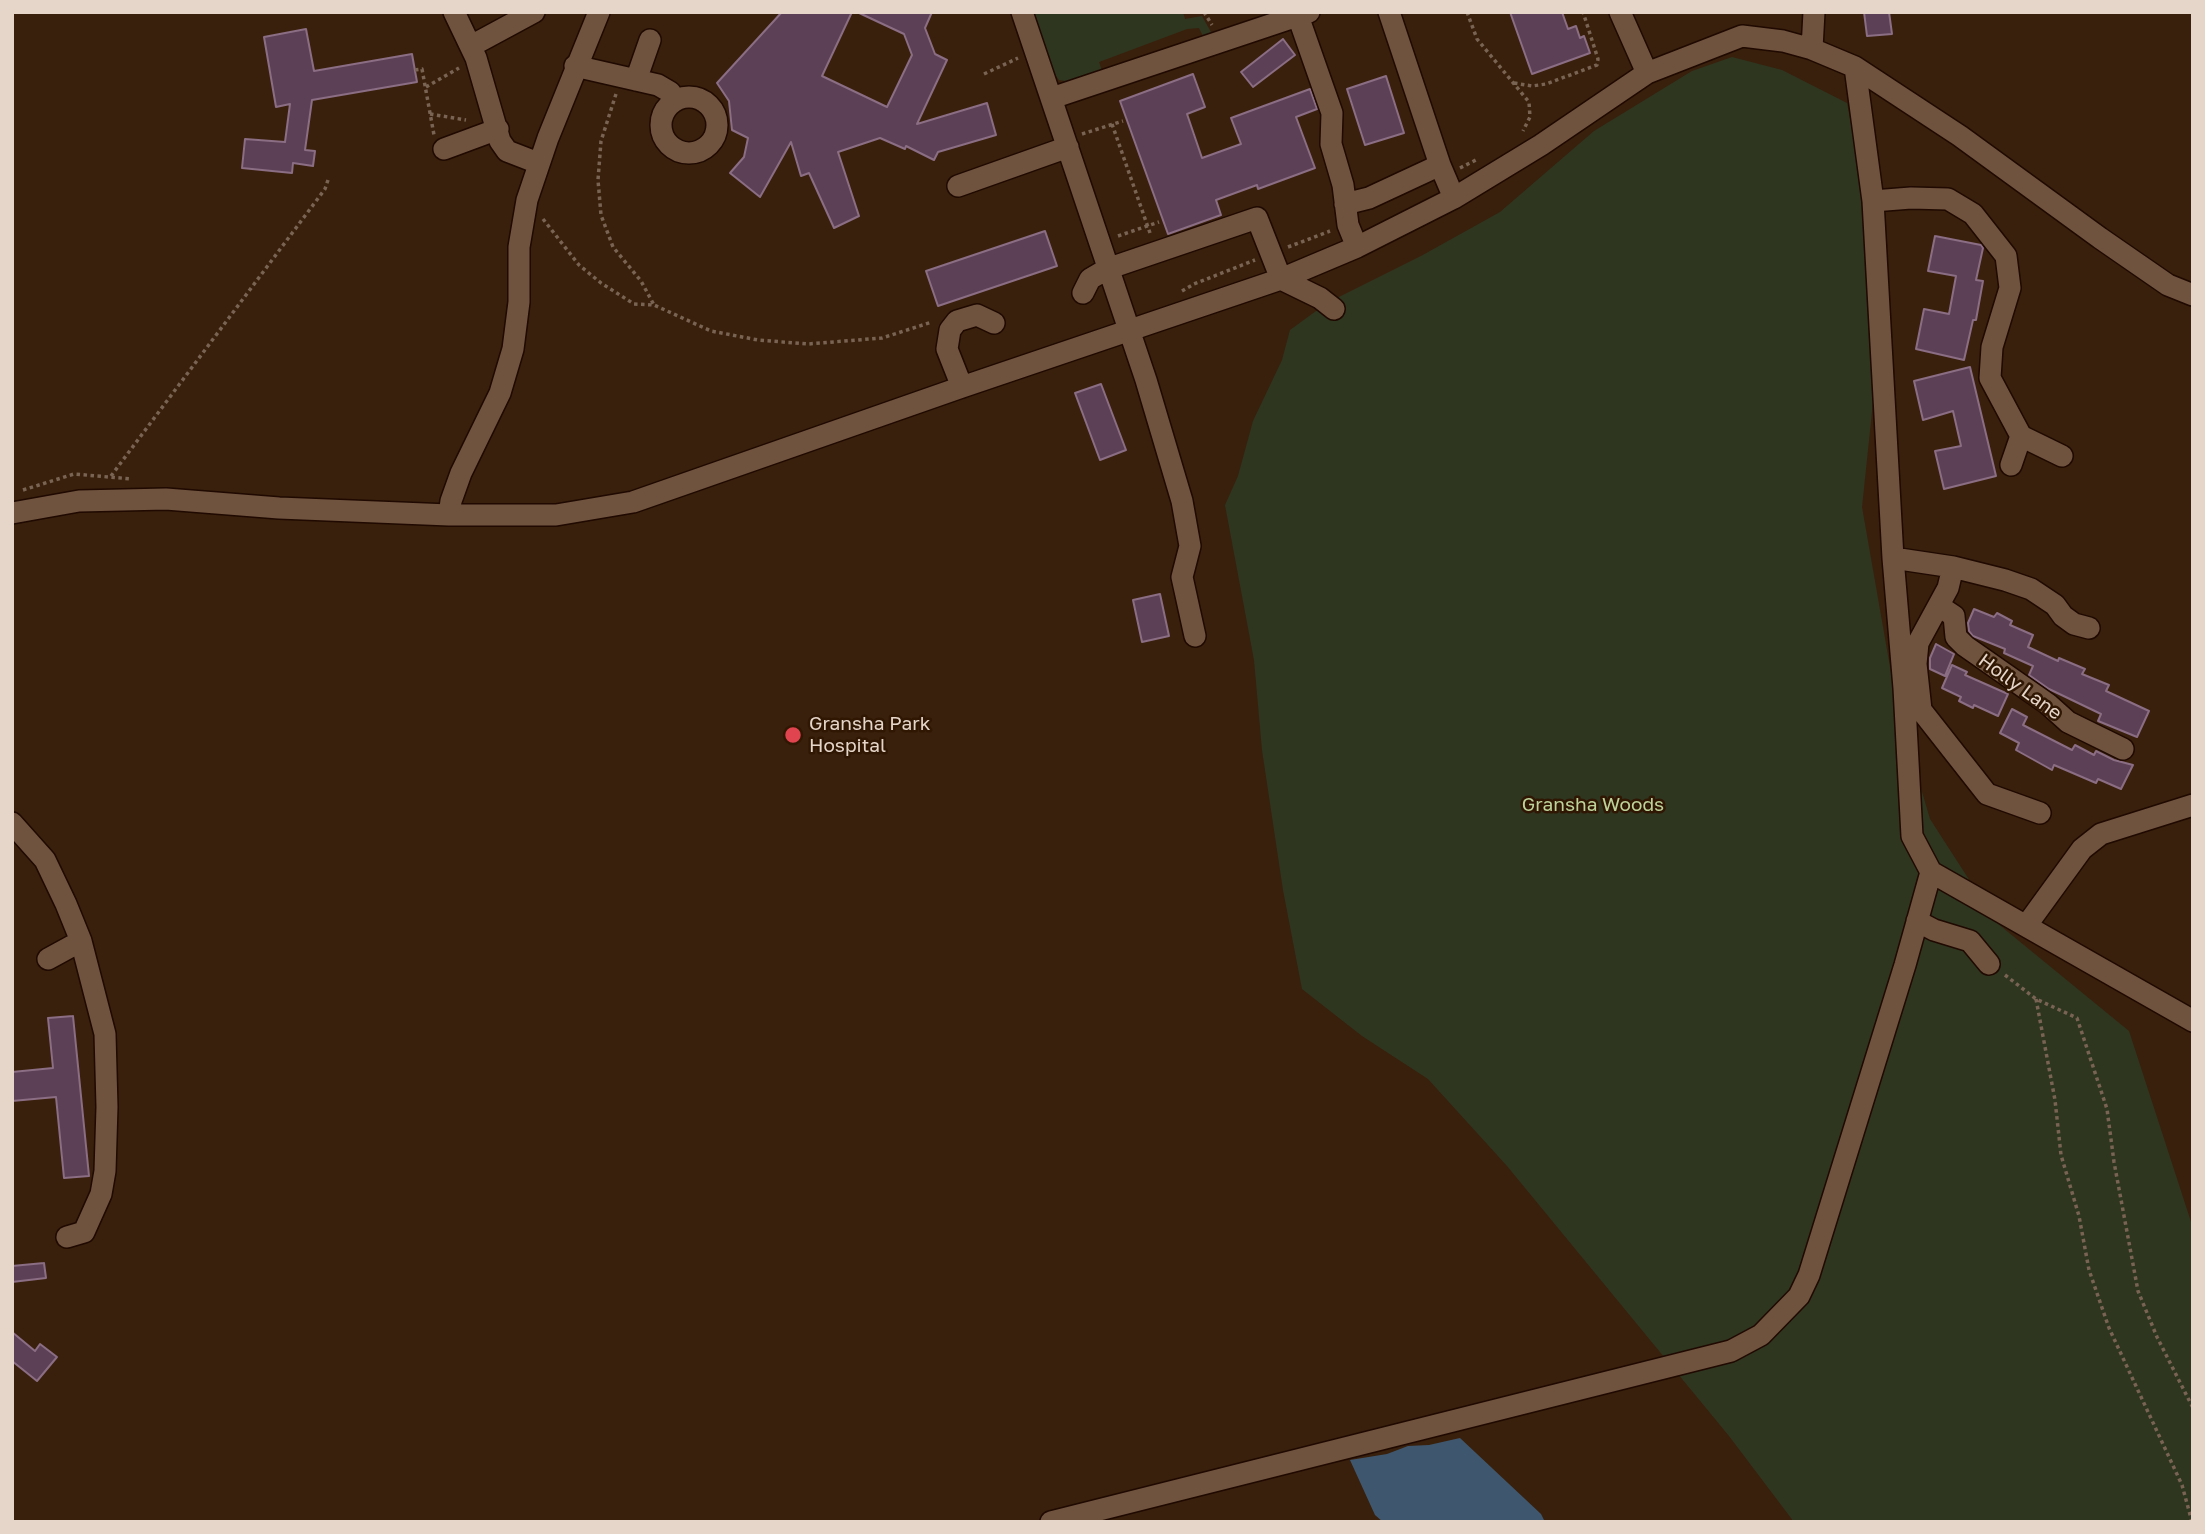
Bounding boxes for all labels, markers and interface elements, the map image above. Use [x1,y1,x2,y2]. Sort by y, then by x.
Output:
street label: Holly Lane [1974,649,2066,725]
place label: Gransha Park Hospital [809,713,930,757]
marker: Gransha Park Hospital [783,725,803,745]
park label: Gransha Woods [1522,794,1664,816]

